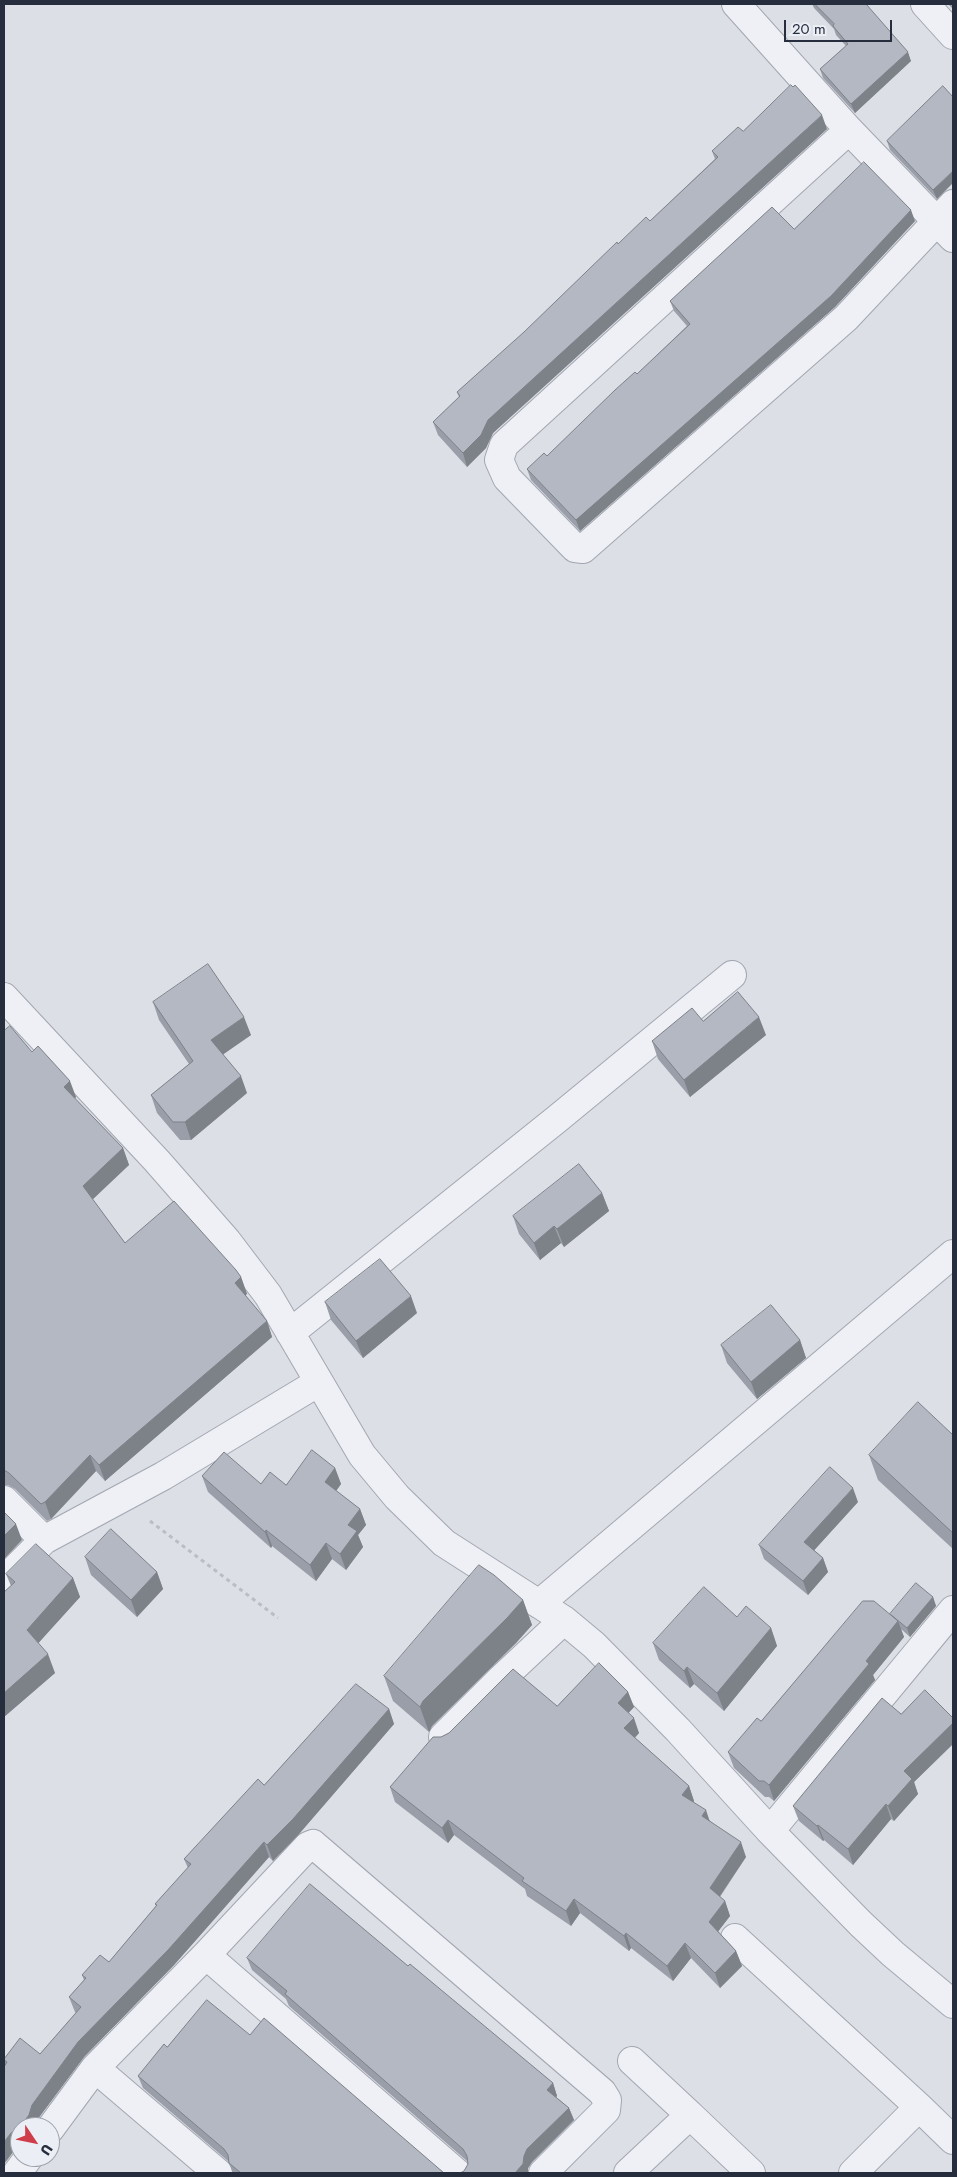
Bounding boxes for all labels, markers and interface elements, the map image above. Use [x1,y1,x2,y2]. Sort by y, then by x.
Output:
scale bar [787,10,894,42]
text: 20 m [792,18,826,40]
north arrow [10,2117,60,2167]
text: U [36,2140,58,2159]

